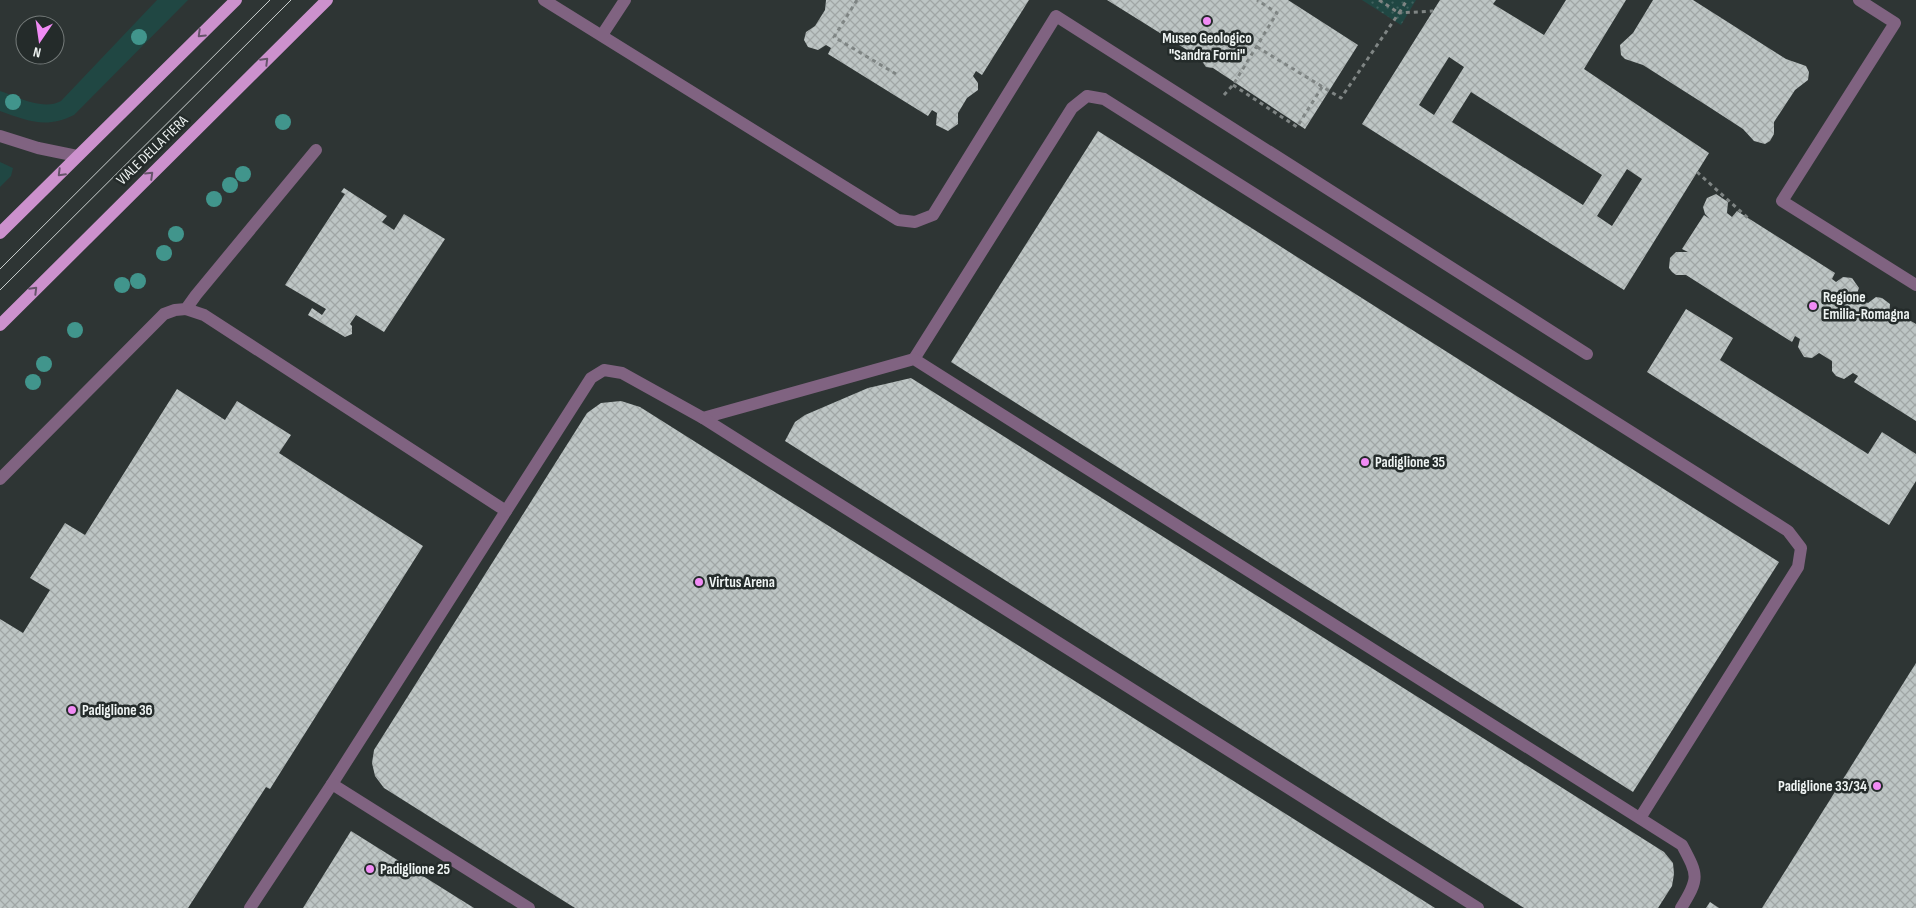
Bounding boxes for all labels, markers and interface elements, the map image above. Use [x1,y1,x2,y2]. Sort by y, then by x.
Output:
north arrow [15,15,65,65]
marker: Museo Geologico "Sandra Forni" [1201,15,1213,27]
one-way arrow [198,28,207,37]
place label: Museo Geologico "Sandra Forni" [1162,29,1252,65]
text: N [32,43,43,61]
one-way arrow [260,58,269,67]
street label: VIALE DELLA FIERA [113,111,193,189]
one-way arrow [57,167,66,176]
one-way arrow [144,172,153,181]
one-way arrow [28,287,37,296]
place label: Regione Emilia-Romagna [1823,288,1910,324]
marker: Regione Emilia-Romagna [1807,300,1819,312]
place label: Padiglione 35 [1375,453,1446,472]
marker: Padiglione 35 [1359,456,1371,468]
place label: Virtus Arena [709,573,775,592]
marker: Virtus Arena [693,576,705,588]
place label: Padiglione 36 [82,701,153,720]
marker: Padiglione 36 [66,704,78,716]
place label: Padiglione 33/34 [1778,777,1867,796]
marker: Padiglione 33/34 [1871,780,1883,792]
place label: Padiglione 25 [380,860,450,879]
marker: Padiglione 25 [364,863,376,875]

